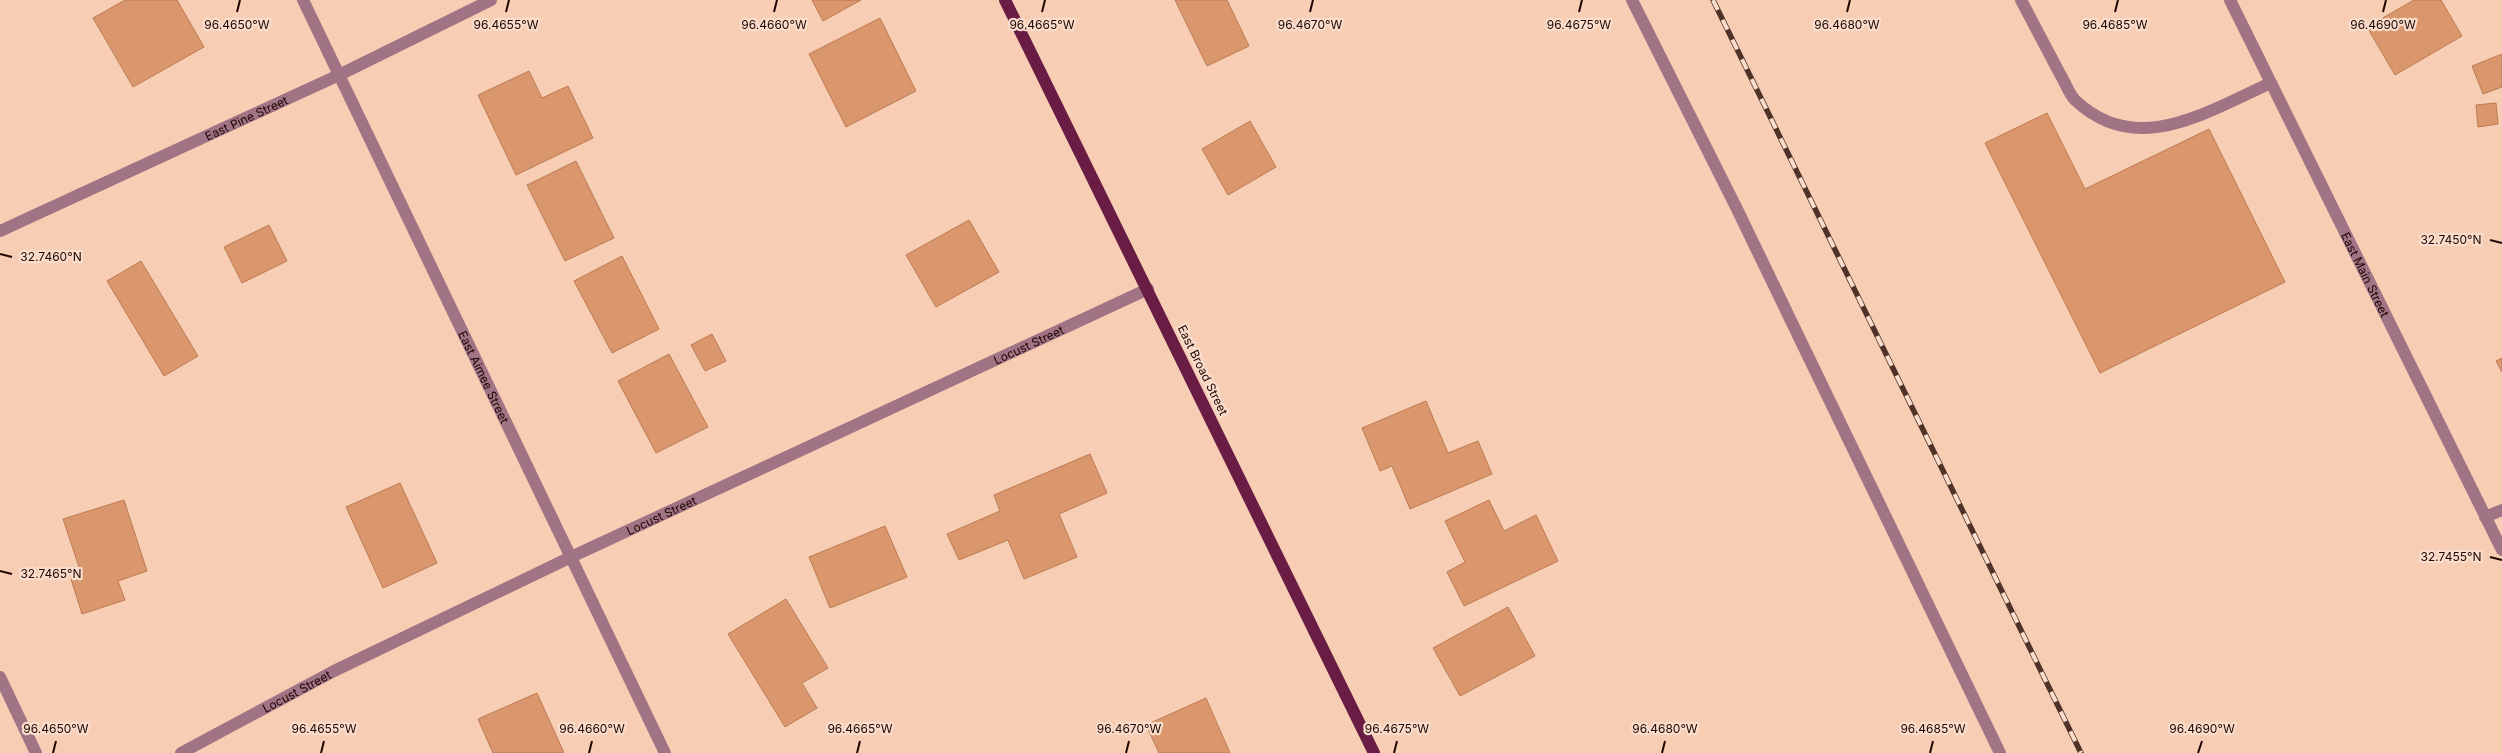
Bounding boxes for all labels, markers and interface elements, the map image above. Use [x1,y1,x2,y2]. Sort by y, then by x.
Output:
text: 96.4650°W [204,17,270,32]
text: 96.4655°W [473,17,539,32]
text: 96.4660°W [741,17,807,32]
text: 96.4665°W [1009,17,1075,32]
text: 96.4670°W [1278,17,1342,32]
text: 96.4675°W [1547,17,1611,32]
text: 96.4680°W [1814,17,1880,32]
text: 96.4685°W [2082,17,2148,32]
text: 96.4690°W [2350,17,2416,32]
street label: East Pine Street [202,92,290,143]
street label: East Main Street [2338,230,2393,319]
text: 32.7450°N [2420,232,2482,247]
text: 32.7460°N [20,249,82,264]
street label: Locust Street [991,322,1066,367]
street label: East Broad Street [1175,322,1231,418]
street label: East Aimee Street [456,328,513,425]
street label: Locust Street [624,492,699,538]
text: 32.7455°N [2421,549,2481,564]
text: 32.7465°N [20,566,82,581]
street label: Locust Street [260,667,333,716]
text: 96.4650°W [23,721,89,736]
text: 96.4655°W [291,721,357,736]
text: 96.4660°W [559,721,625,736]
text: 96.4665°W [827,721,893,736]
text: 96.4670°W [1097,721,1161,736]
text: 96.4675°W [1365,721,1429,736]
text: 96.4680°W [1632,721,1698,736]
text: 96.4685°W [1900,721,1966,736]
text: 96.4690°W [2169,721,2235,736]

